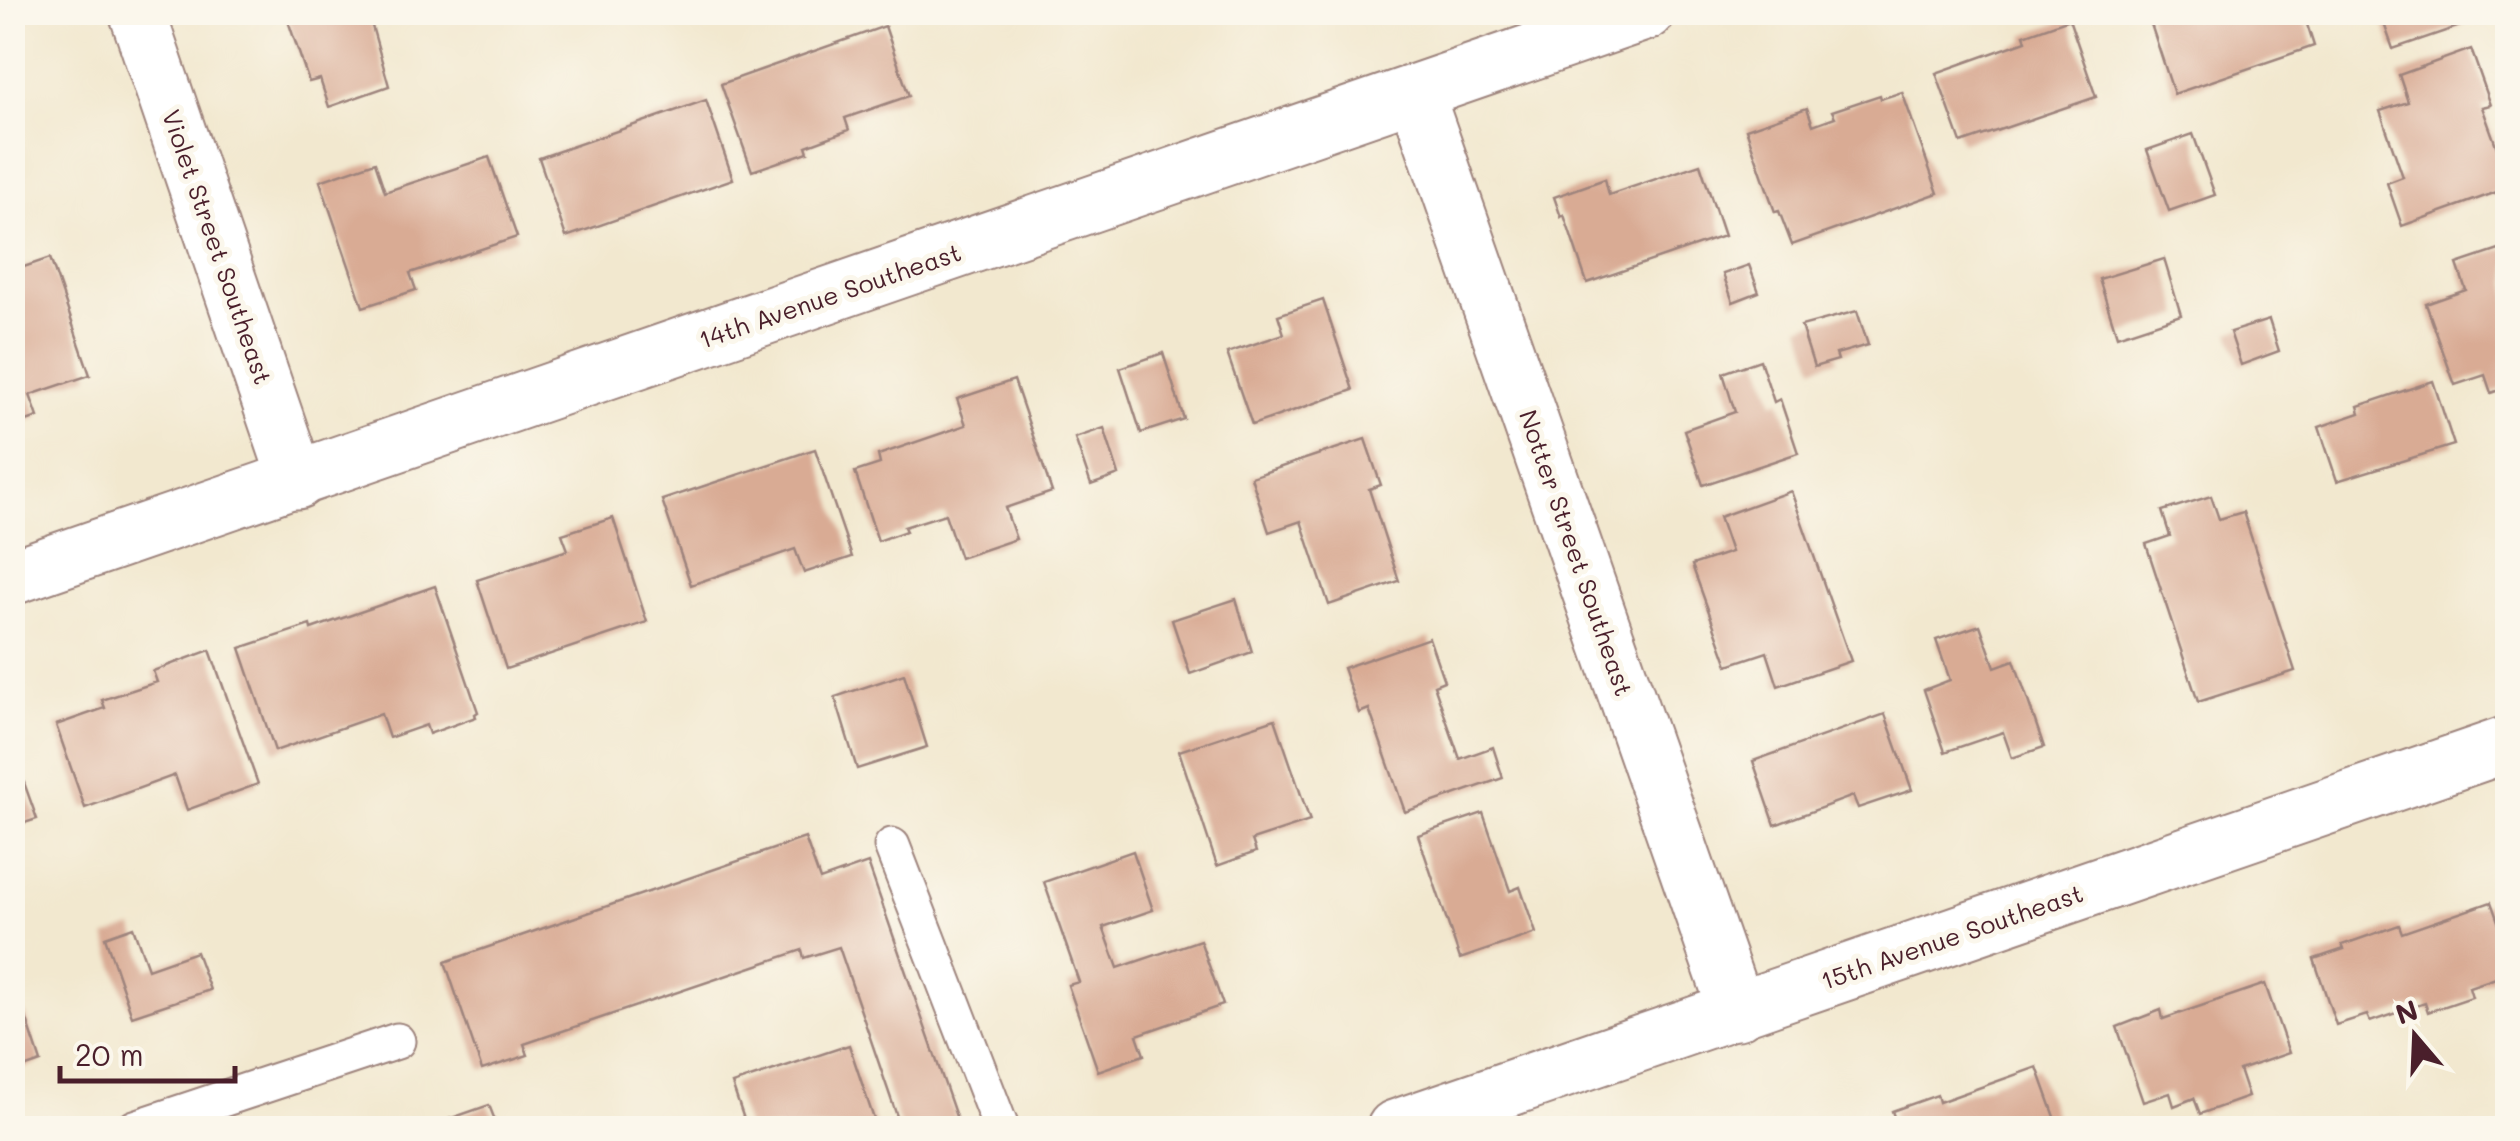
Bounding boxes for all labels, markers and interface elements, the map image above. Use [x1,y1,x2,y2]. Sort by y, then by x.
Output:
street label: Violet Street Southeast [156,105,280,388]
street label: 14th Avenue Southeast [694,235,965,355]
street label: Notter Street Southeast [1513,405,1641,700]
street label: 15th Avenue Southeast [1816,876,2087,996]
north arrow [2365,986,2465,1086]
text: N [2391,991,2422,1032]
scale bar [60,1021,235,1083]
text: 20 m [75,1034,144,1074]

